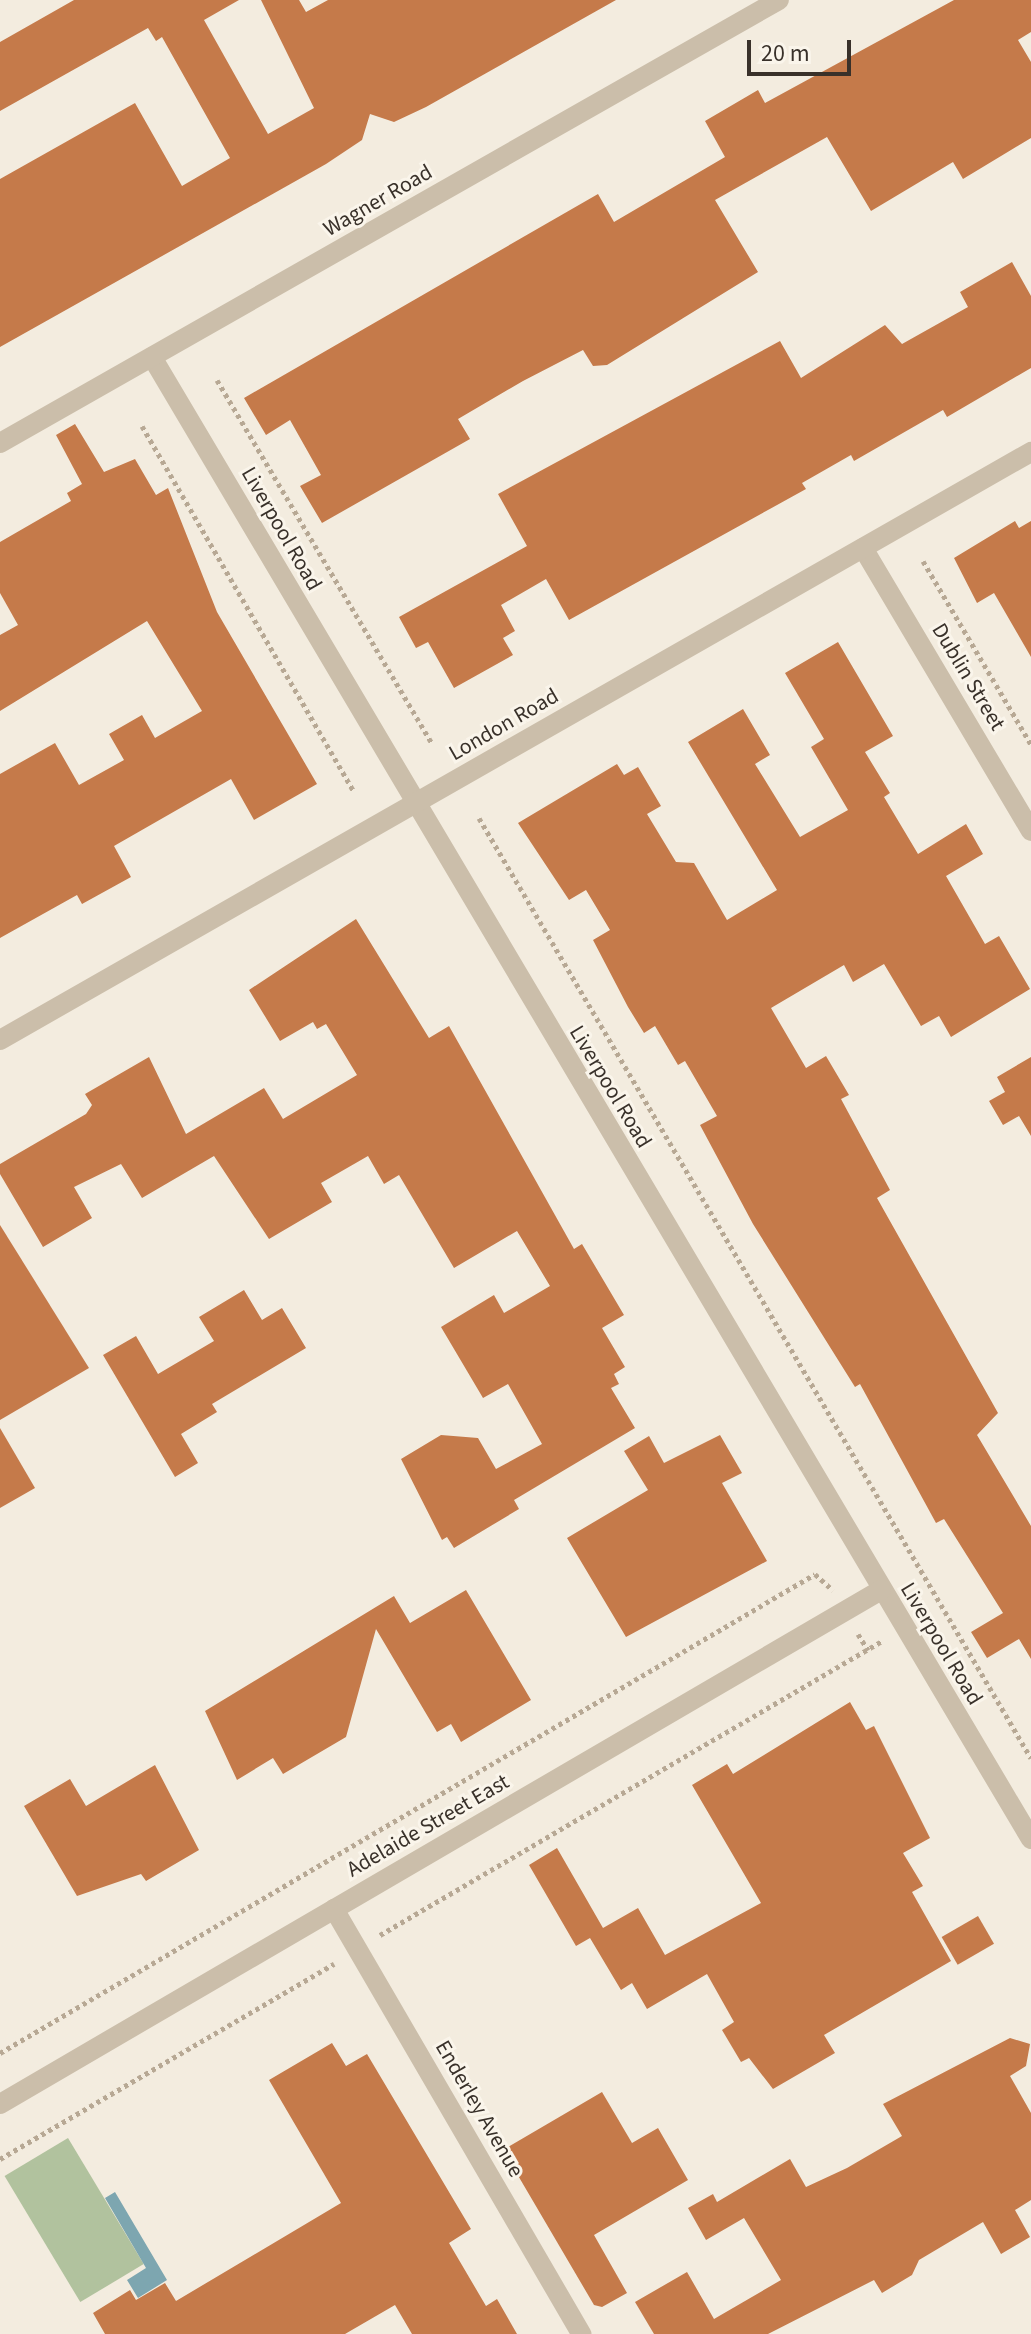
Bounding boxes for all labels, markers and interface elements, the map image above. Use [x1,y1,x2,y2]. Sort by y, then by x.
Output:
scale bar [751,24,855,74]
text: 20 m [761,36,810,71]
street label: Wagner Road [319,159,437,243]
street label: Liverpool Road [235,463,327,595]
street label: Dublin Street [926,619,1010,735]
street label: London Road [444,683,564,767]
street label: Liverpool Road [563,1021,657,1153]
street label: Liverpool Road [894,1578,988,1710]
street label: Adelaide Street East [342,1769,514,1883]
street label: Enderley Avenue [429,2036,529,2182]

